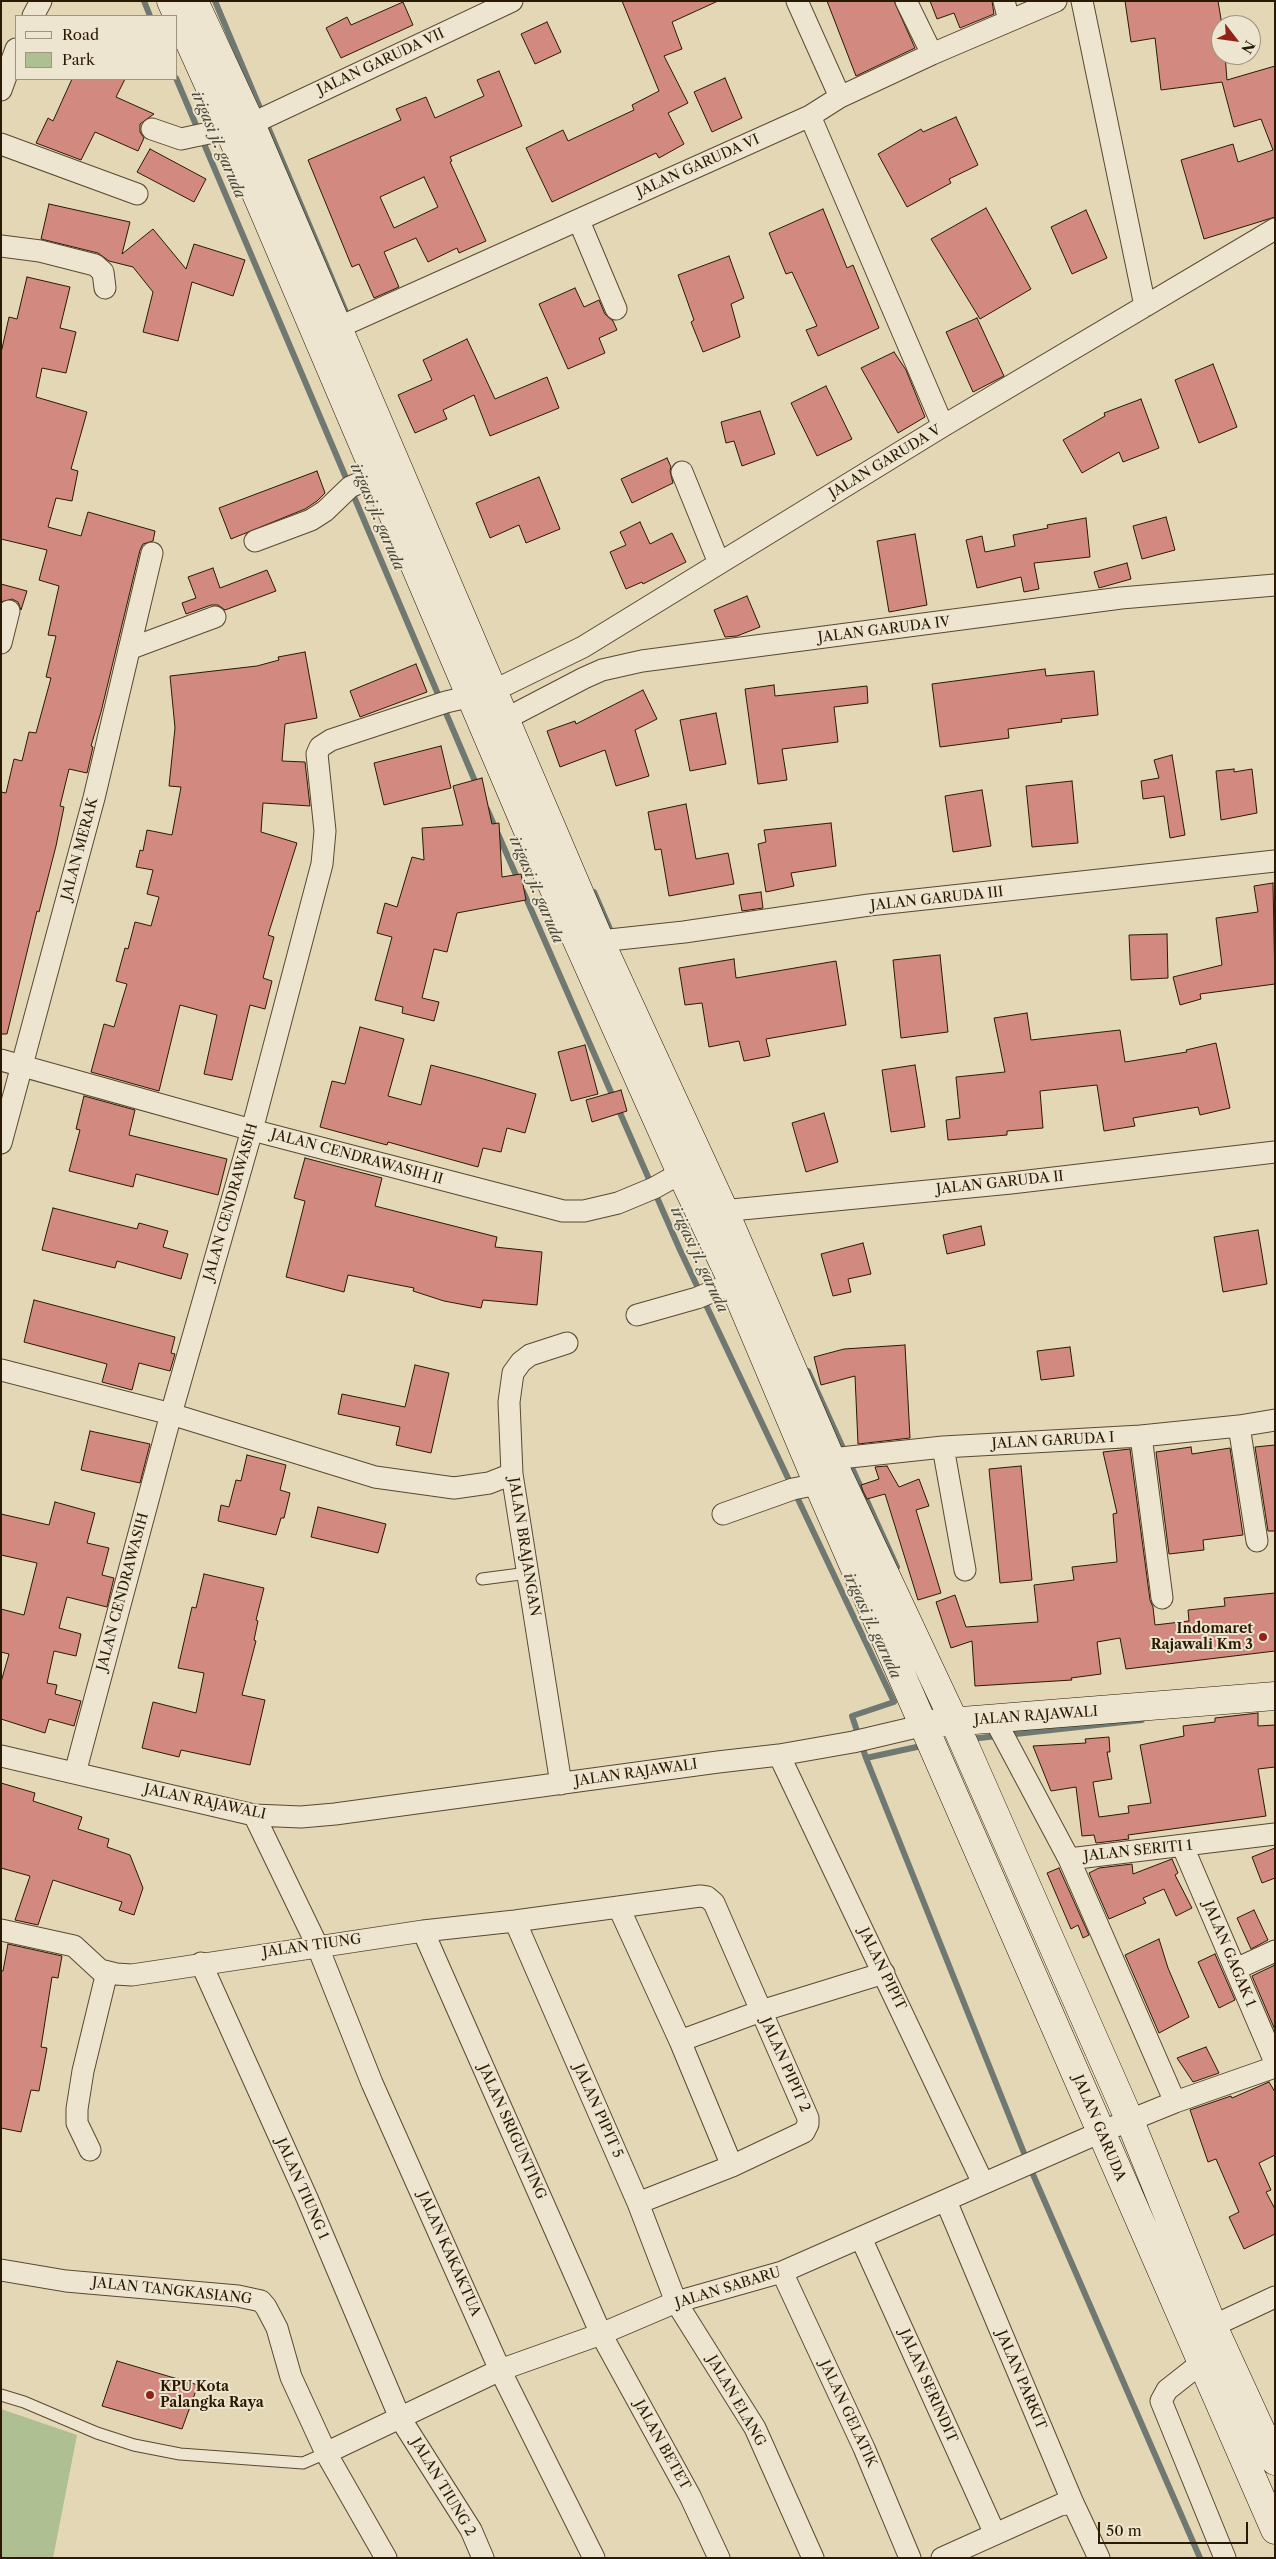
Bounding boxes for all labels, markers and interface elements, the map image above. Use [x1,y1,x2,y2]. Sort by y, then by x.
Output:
legend [15,15,178,80]
north arrow [1211,15,1261,65]
text: Road [62,25,99,44]
street label: JALAN GARUDA VII [315,25,447,99]
text: N [1237,37,1259,57]
text: Park [62,50,95,69]
water label: irigasi jl. garuda [187,89,249,201]
street label: JALAN GARUDA VI [634,131,762,201]
street label: JALAN GARUDA V [826,422,944,502]
water label: irigasi jl. garuda [346,461,408,573]
street label: JALAN GARUDA IV [817,614,951,646]
street label: JALAN MERAK [58,796,102,902]
water label: irigasi jl. garuda [505,834,567,946]
street label: JALAN GARUDA III [870,884,1004,914]
street label: JALAN CENDRAWASIH [200,1121,262,1283]
street label: JALAN CENDRAWASIH II [269,1126,445,1188]
street label: JALAN GARUDA II [935,1168,1065,1198]
water label: irigasi jl. garuda [667,1204,731,1316]
street label: JALAN GARUDA I [991,1429,1115,1453]
street label: JALAN BRAJANGAN [505,1476,543,1618]
street label: JALAN CENDRAWASIH [94,1511,152,1673]
water label: irigasi jl. garuda [840,1570,904,1682]
place label: Indomaret Rajawali Km 3 [1151,1621,1253,1654]
marker: Indomaret Rajawali Km 3 [1257,1631,1269,1643]
street label: JALAN RAJAWALI [974,1703,1098,1729]
street label: JALAN RAJAWALI [573,1756,699,1790]
street label: JALAN RAJAWALI [143,1781,267,1823]
street label: JALAN SERITI 1 [1083,1837,1193,1865]
street label: JALAN GAGAK 1 [1199,1899,1259,2009]
street label: JALAN PIPIT [855,1925,909,2013]
street label: JALAN TIUNG [262,1931,362,1961]
street label: JALAN PIPIT 2 [757,2015,813,2115]
street label: JALAN PIPIT 5 [570,2061,626,2161]
street label: JALAN SRIGUNTING [475,2062,549,2202]
street label: JALAN GARUDA [1069,2072,1129,2184]
street label: JALAN TIUNG 1 [272,2136,332,2242]
street label: JALAN KAKAKTUA [414,2189,484,2319]
street label: JALAN SABARU [673,2264,783,2312]
street label: JALAN TANGKASIANG [91,2274,253,2308]
street label: JALAN SERINDIT [895,2327,961,2445]
street label: JALAN PARKIT [993,2328,1049,2432]
street label: JALAN ELANG [703,2353,769,2449]
street label: JALAN GELATIK [816,2358,880,2470]
place label: KPU Kota Palangka Raya [160,2379,264,2412]
marker: KPU Kota Palangka Raya [144,2389,156,2401]
street label: JALAN BETET [630,2397,694,2493]
street label: JALAN TIUNG 2 [407,2435,479,2539]
scale bar [1101,2512,1251,2544]
text: 50 m [1106,2521,1142,2540]

